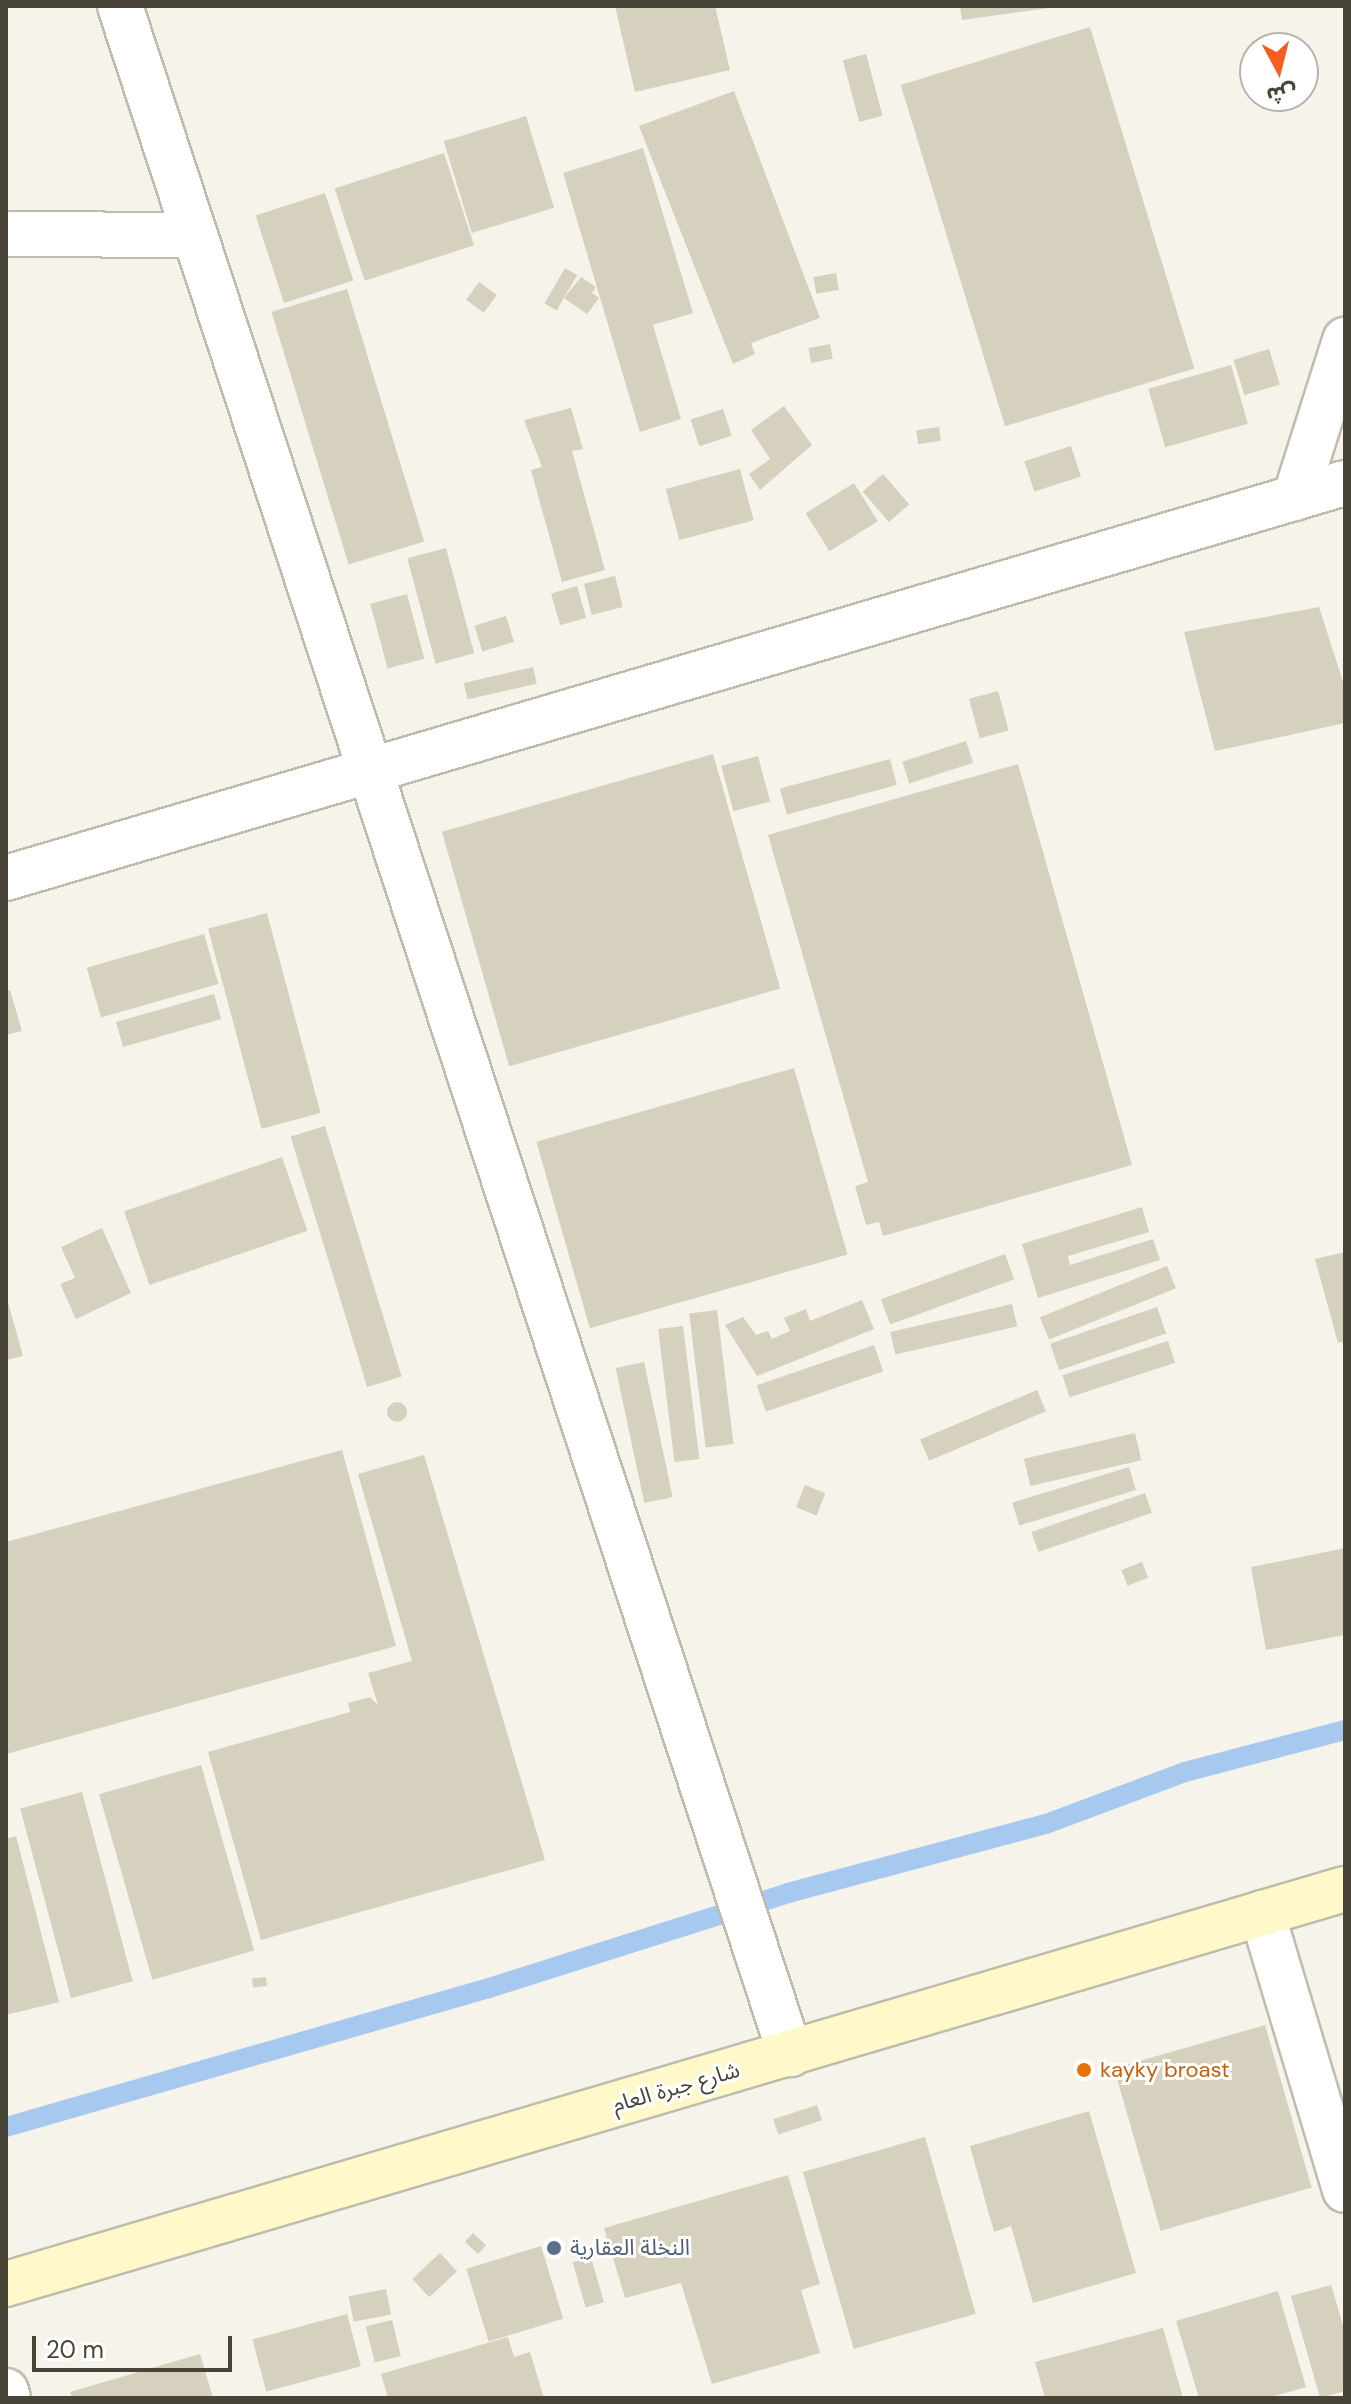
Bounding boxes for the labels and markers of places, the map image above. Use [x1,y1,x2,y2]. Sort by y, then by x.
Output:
place label: kayky broast [1100,2057,1230,2083]
marker: kayky broast [1075,2061,1093,2079]
place label: النخلة العقارية [570,2235,690,2261]
marker: النخلة العقارية [545,2239,563,2257]

